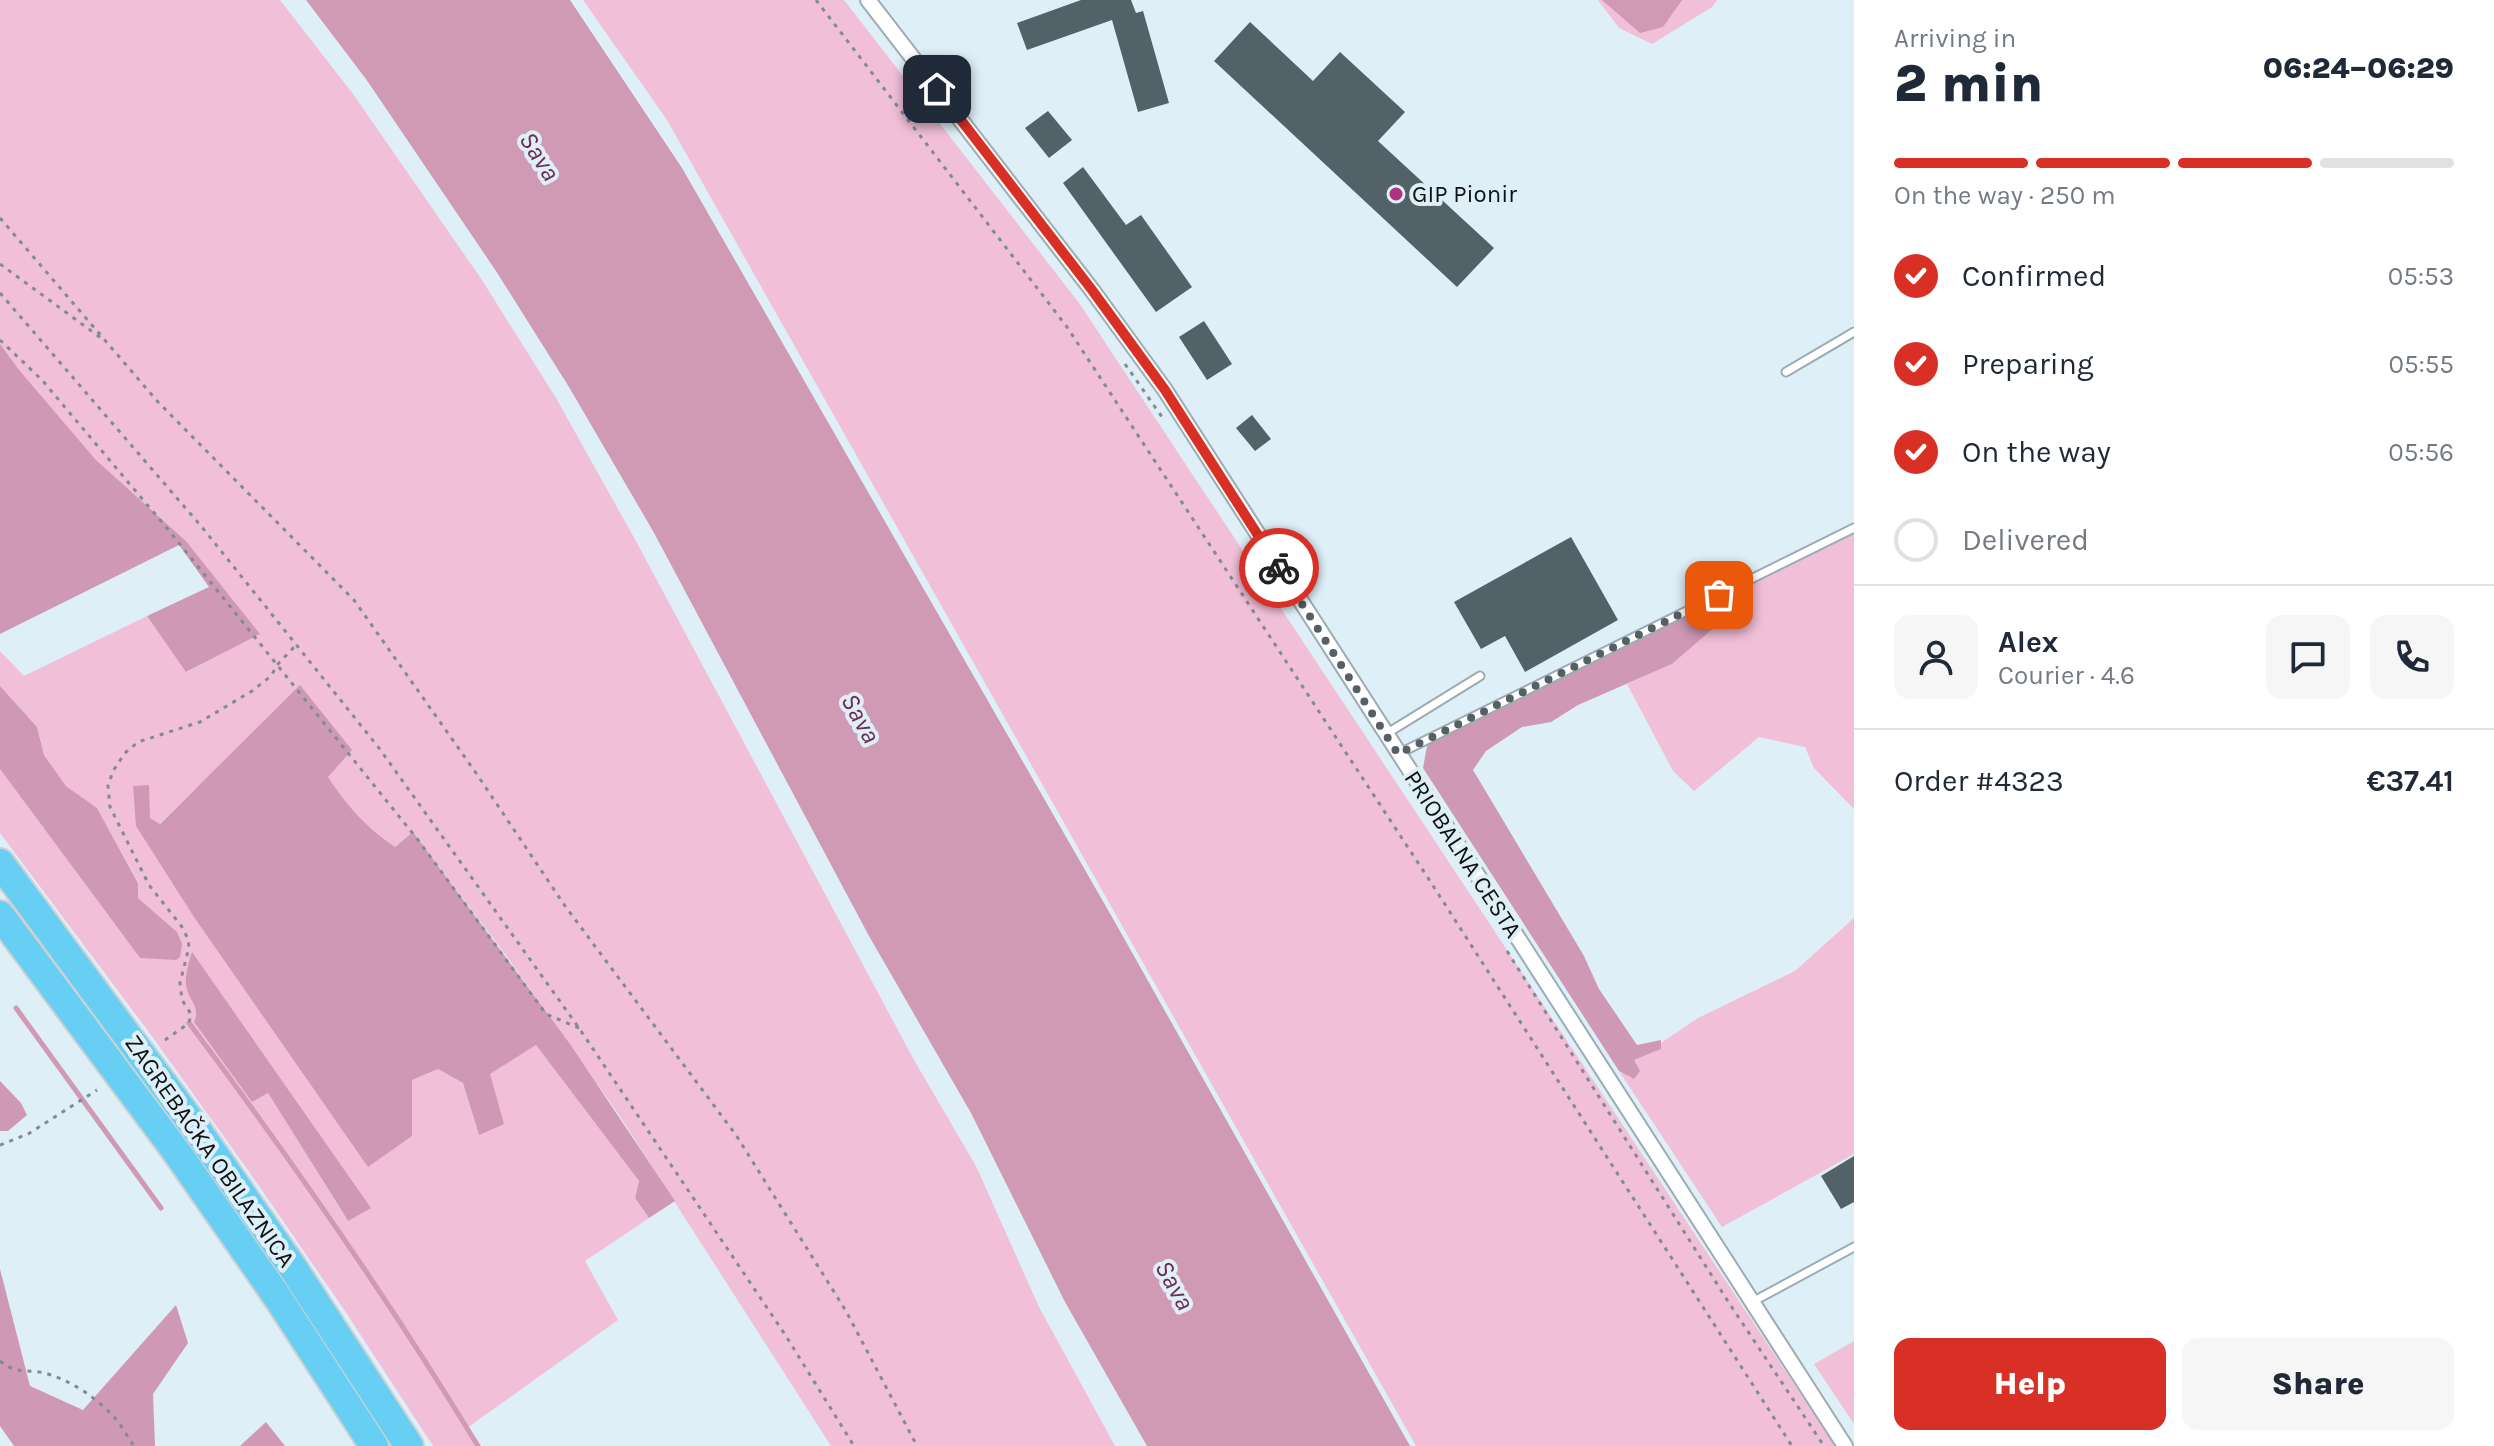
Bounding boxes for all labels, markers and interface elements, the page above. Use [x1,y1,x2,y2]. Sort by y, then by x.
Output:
text: Arriving in [1894,23,2016,54]
text: 06:24–06:29 [2263,50,2454,86]
text: 2 min [1894,53,2043,114]
pin [903,55,971,123]
icon: home [915,67,959,111]
water label: Sava [513,126,567,187]
place label: GIP Pionir [1412,180,1517,208]
text: On the way · 250 m [1894,180,2116,211]
marker: GIP Pionir [1387,185,1405,203]
icon: check [1894,254,1938,298]
text: Confirmed [1962,258,2106,294]
text: 05:53 [2388,261,2454,292]
icon: check [1894,342,1938,386]
text: Preparing [1962,346,2094,382]
text: 05:55 [2389,349,2454,380]
icon: check [1894,430,1938,474]
text: On the way [1962,434,2111,470]
text: 05:56 [2388,437,2454,468]
text: Delivered [1962,522,2089,558]
courier [1239,528,1319,608]
icon: bike [1257,546,1301,590]
pin [1685,561,1753,629]
icon: bag [1697,573,1741,617]
button: person [1894,615,1978,699]
button: chat [2266,615,2350,699]
button: phone [2370,615,2454,699]
text: Alex [1998,624,2058,660]
text: Courier · 4.6 [1998,660,2135,691]
water label: Sava [834,688,887,749]
text: Order #4323 [1894,763,2064,799]
text: €37.41 [2366,763,2454,799]
street label: PRIOBALNA CESTA [1399,765,1528,943]
street label: ZAGREBAČKA OBILAZNICA [119,1029,302,1273]
water label: Sava [1148,1255,1201,1316]
button: Help [1894,1338,2166,1430]
button: Share [2182,1338,2454,1430]

